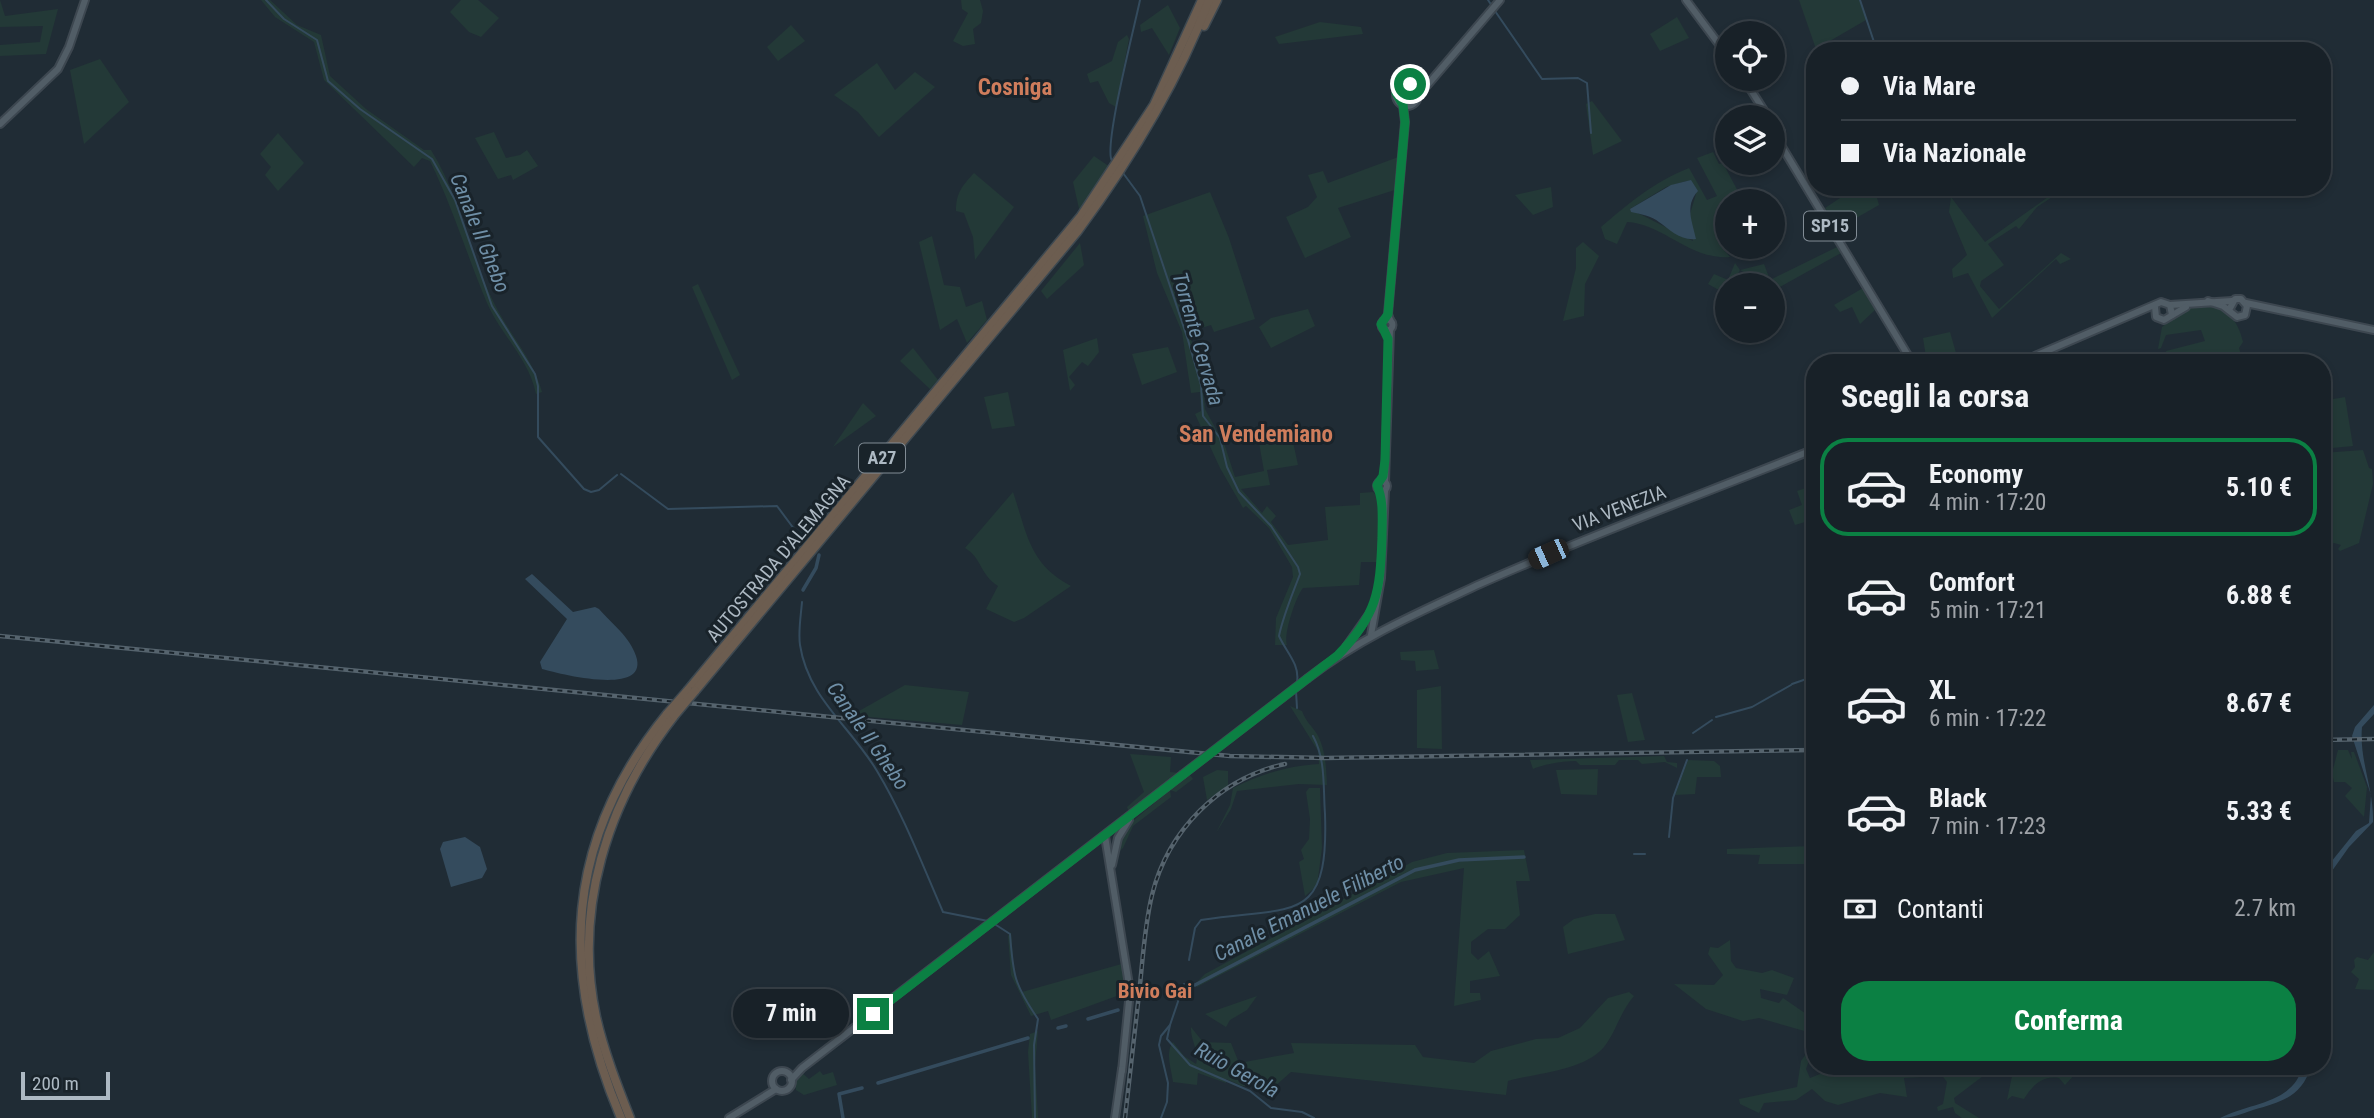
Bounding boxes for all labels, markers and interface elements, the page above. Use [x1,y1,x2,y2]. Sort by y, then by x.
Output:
map controls [1715,21,1785,343]
button: locate [1715,21,1785,91]
route start [1394,68,1426,100]
text: Via Mare [1883,71,1976,101]
district label: Cosniga [978,74,1052,101]
button: layers [1715,105,1785,175]
text: Via Nazionale [1883,138,2026,168]
water label: Canale Il Ghebo [445,170,515,296]
button: + [1715,189,1785,259]
road number: SP15 [1804,211,1856,240]
water label: Torrente Cervada [1168,270,1228,408]
button: − [1715,273,1785,343]
text: Scegli la corsa [1841,377,2029,415]
district label: San Vendemiano [1179,421,1333,448]
road number: A27 [859,444,905,472]
icon: car [1845,456,1908,519]
text: Economy [1929,459,2023,489]
street label: AUTOSTRADA D'ALEMAGNA [702,470,855,647]
text: 5.10 € [2226,472,2292,502]
street label: VIA VENEZIA [1569,480,1669,537]
text: 4 min · 17:20 [1929,489,2046,516]
car [1525,536,1572,572]
icon: car [1845,564,1908,627]
text: Comfort [1929,567,2015,597]
text: 6.88 € [2226,580,2292,610]
text: 5 min · 17:21 [1929,597,2046,624]
icon: car [1845,672,1908,735]
text: XL [1929,675,1956,705]
water label: Canale Il Ghebo [822,677,914,795]
text: 8.67 € [2226,688,2292,718]
text: 6 min · 17:22 [1929,705,2046,732]
icon: car [1845,780,1908,843]
text: Black [1929,783,1987,813]
text: 5.33 € [2226,796,2292,826]
text: 7 min · 17:23 [1929,813,2046,840]
water label: Canale Emanuele Filiberto [1210,850,1408,966]
icon: cash [1841,890,1879,928]
text: Contanti [1897,894,1984,924]
text: 2.7 km [2234,895,2296,922]
district label: Bivio Gai [1118,979,1192,1003]
button: Conferma [1841,981,2296,1061]
callout: 7 min [733,990,848,1038]
route end [857,998,889,1030]
text: 7 min [765,1000,817,1027]
water label: Ruio Gerola [1191,1037,1283,1103]
scale bar [21,1069,110,1101]
text: 200 m [32,1072,79,1095]

